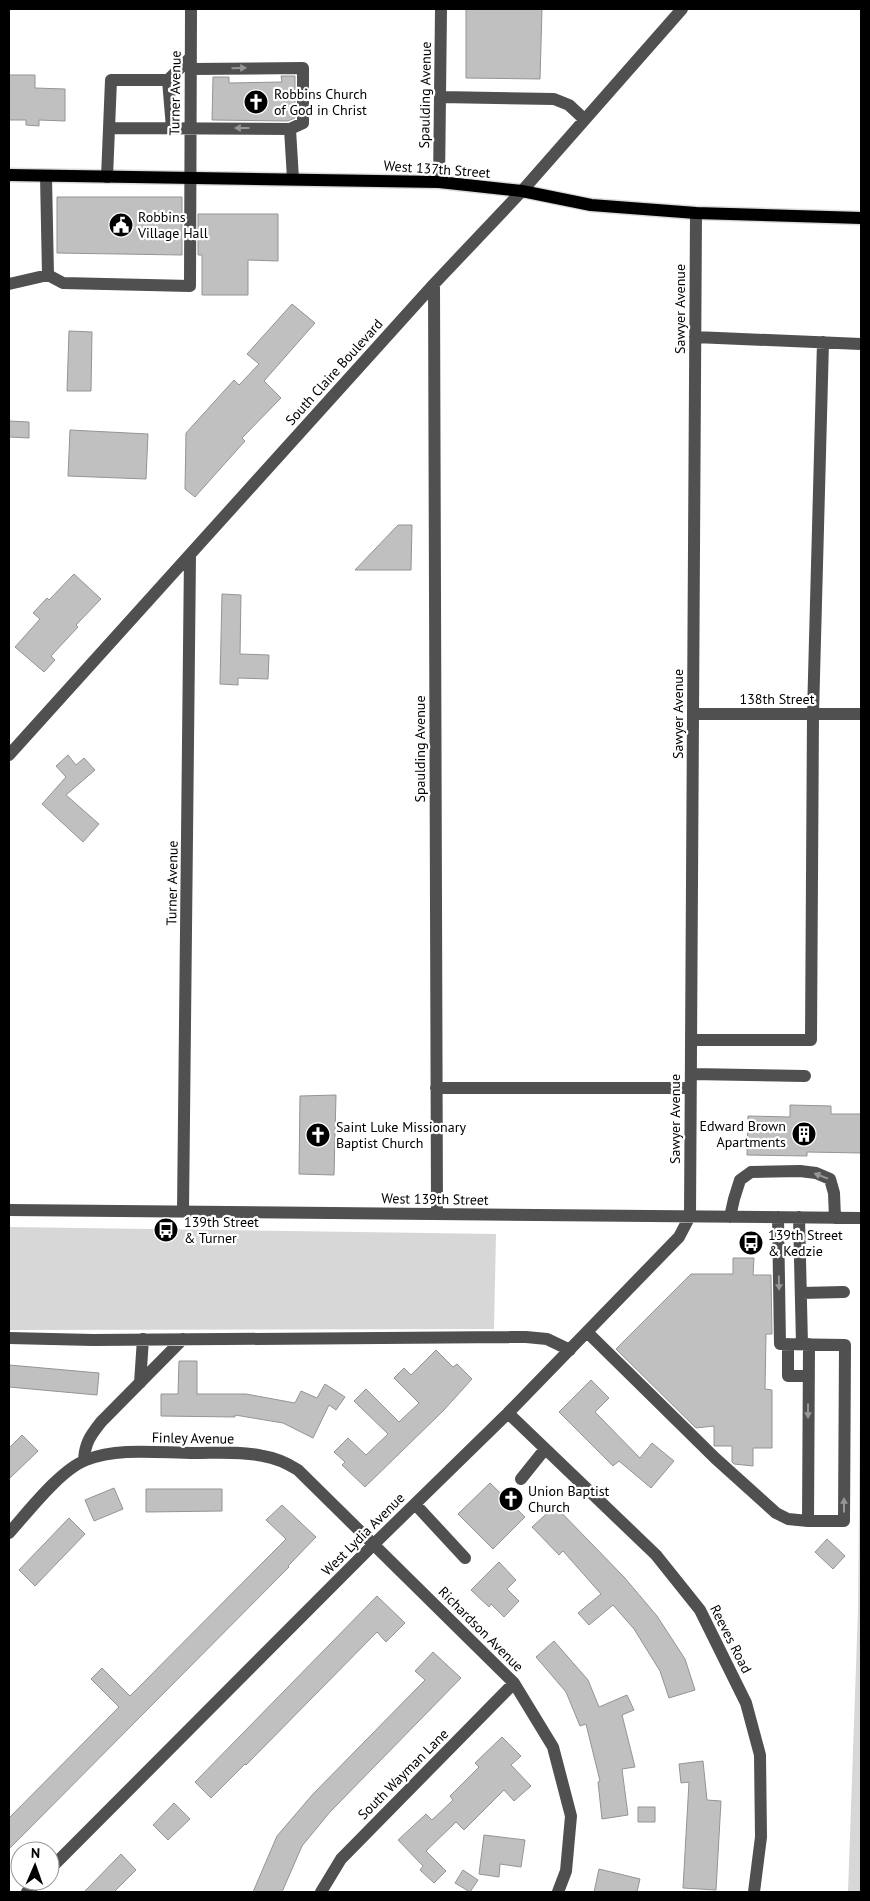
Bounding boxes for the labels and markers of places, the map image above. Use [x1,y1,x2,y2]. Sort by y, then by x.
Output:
place label: Robbins Church of God in Christ [274,85,367,119]
church icon: Robbins Church of God in Christ [243,89,269,115]
place label: Robbins Village Hall [137,208,208,242]
public building icon: Robbins Village Hall [108,212,134,238]
place label: Edward Brown Apartments [699,1117,786,1151]
place label: Saint Luke Missionary Baptist Church [336,1118,466,1152]
building icon: Edward Brown Apartments [791,1121,817,1147]
church icon: Saint Luke Missionary Baptist Church [305,1122,331,1148]
place label: 139th Street & Turner [184,1213,259,1247]
bus stop icon: 139th Street & Turner [153,1217,179,1243]
place label: 139th Street & Kedzie [768,1226,843,1260]
bus stop icon: 139th Street & Kedzie [738,1230,764,1256]
place label: Union Baptist Church [528,1482,610,1516]
church icon: Union Baptist Church [498,1486,524,1512]

